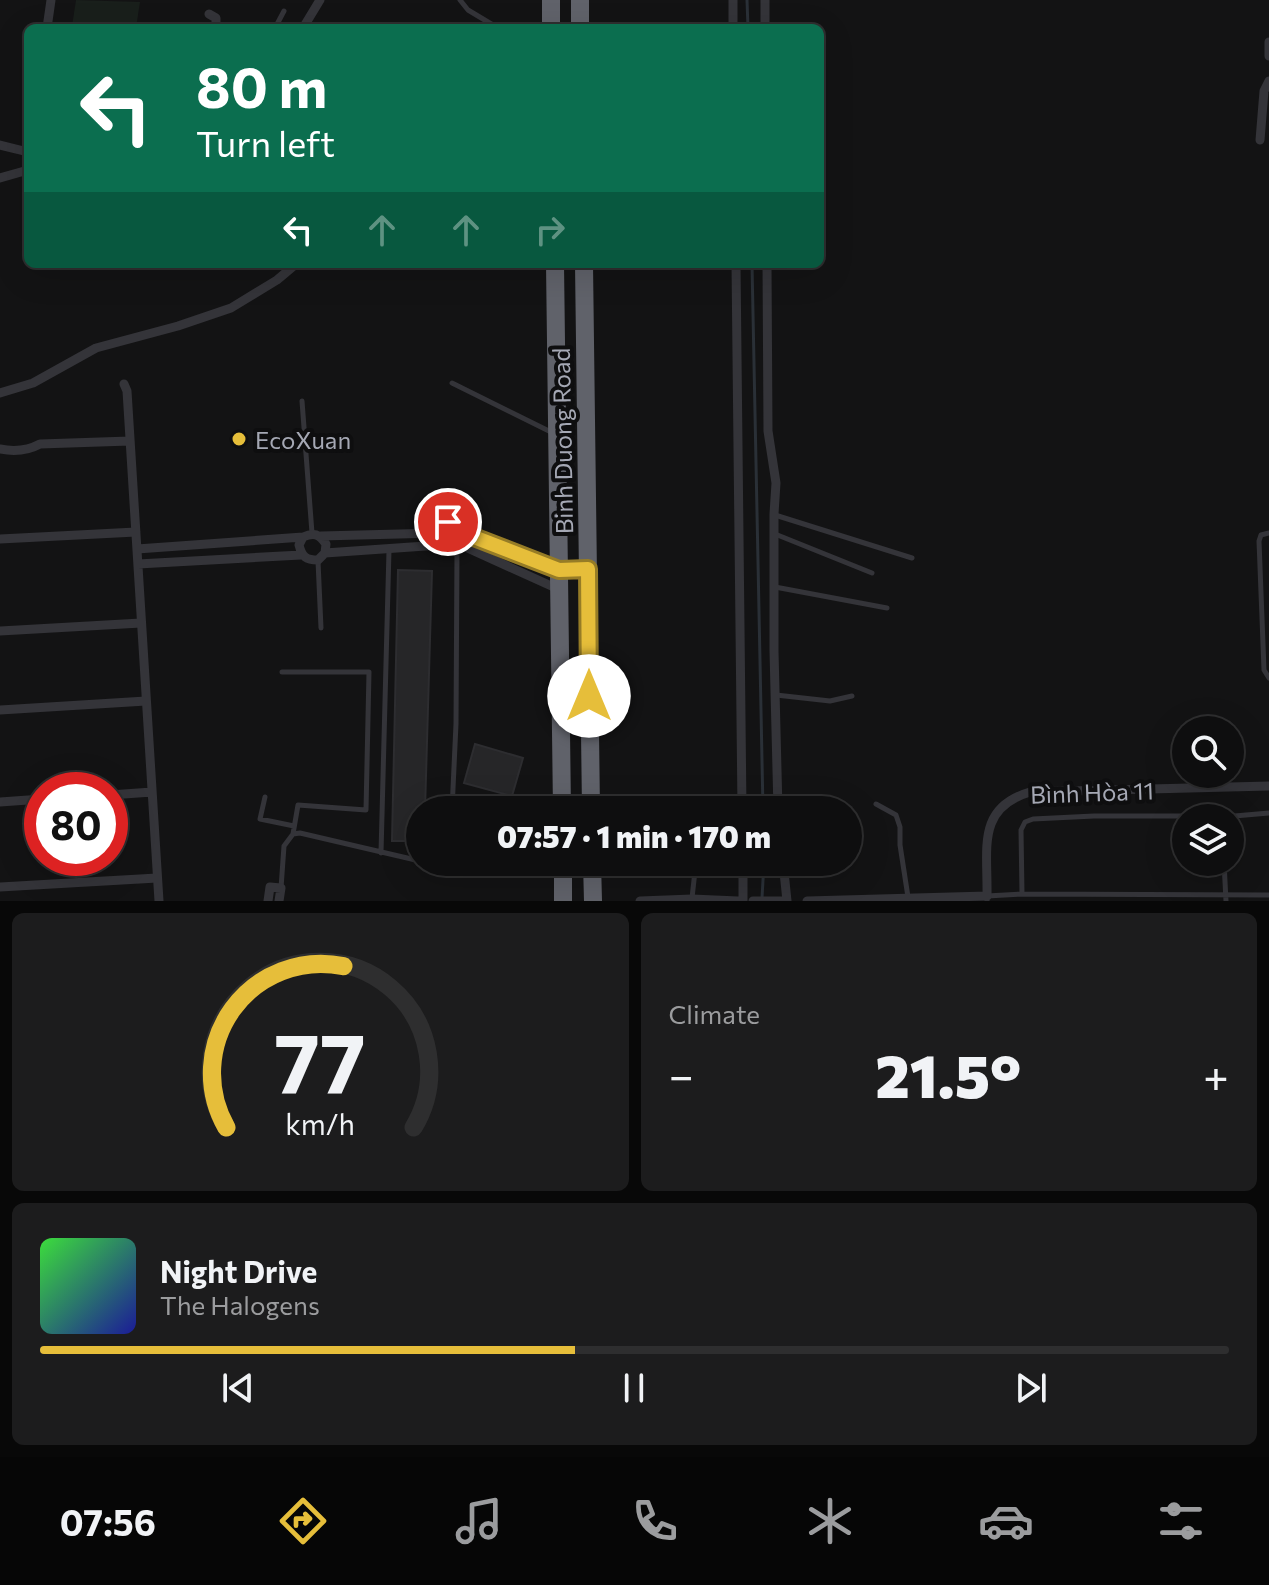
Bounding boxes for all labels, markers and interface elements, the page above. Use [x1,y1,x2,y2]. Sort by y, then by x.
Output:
text: 80 m [196,51,327,120]
icon: left [64,56,168,160]
text: Turn left [196,120,335,164]
icon: left [276,208,320,252]
icon: ahead [360,208,404,252]
icon: ahead [444,208,488,252]
icon: right [528,208,572,252]
street label: Binh Duong Road [546,347,578,535]
place label: EcoXuan [255,425,351,454]
marker: EcoXuan [230,430,248,448]
pin [414,488,482,556]
icon: arrive [426,500,470,544]
position arrow [547,654,631,738]
map controls [1172,716,1244,876]
button: search [1172,716,1244,788]
speed limit sign: 80 [24,772,128,876]
street label: Bình Hòa 11 [1030,775,1154,809]
button: layers [1172,804,1244,876]
text: 07:57 · 1 min · 170 m [497,817,771,854]
text: Climate [669,998,760,1029]
text: 77 [275,1009,366,1111]
text: 21.5° [875,1037,1021,1110]
text: − [669,1047,694,1101]
text: + [1203,1047,1229,1101]
text: km/h [285,1106,355,1141]
text: Night Drive [160,1252,317,1289]
text: The Halogens [160,1289,320,1320]
icon: previous [216,1366,260,1410]
icon: pause [612,1366,656,1410]
icon: next [1009,1366,1053,1410]
icon: directions [275,1493,331,1549]
icon: music [451,1493,507,1549]
icon: phone [627,1493,683,1549]
icon: climate [802,1493,858,1549]
icon: car [978,1493,1034,1549]
icon: filters [1153,1493,1209,1549]
text: 07:56 [60,1499,156,1543]

